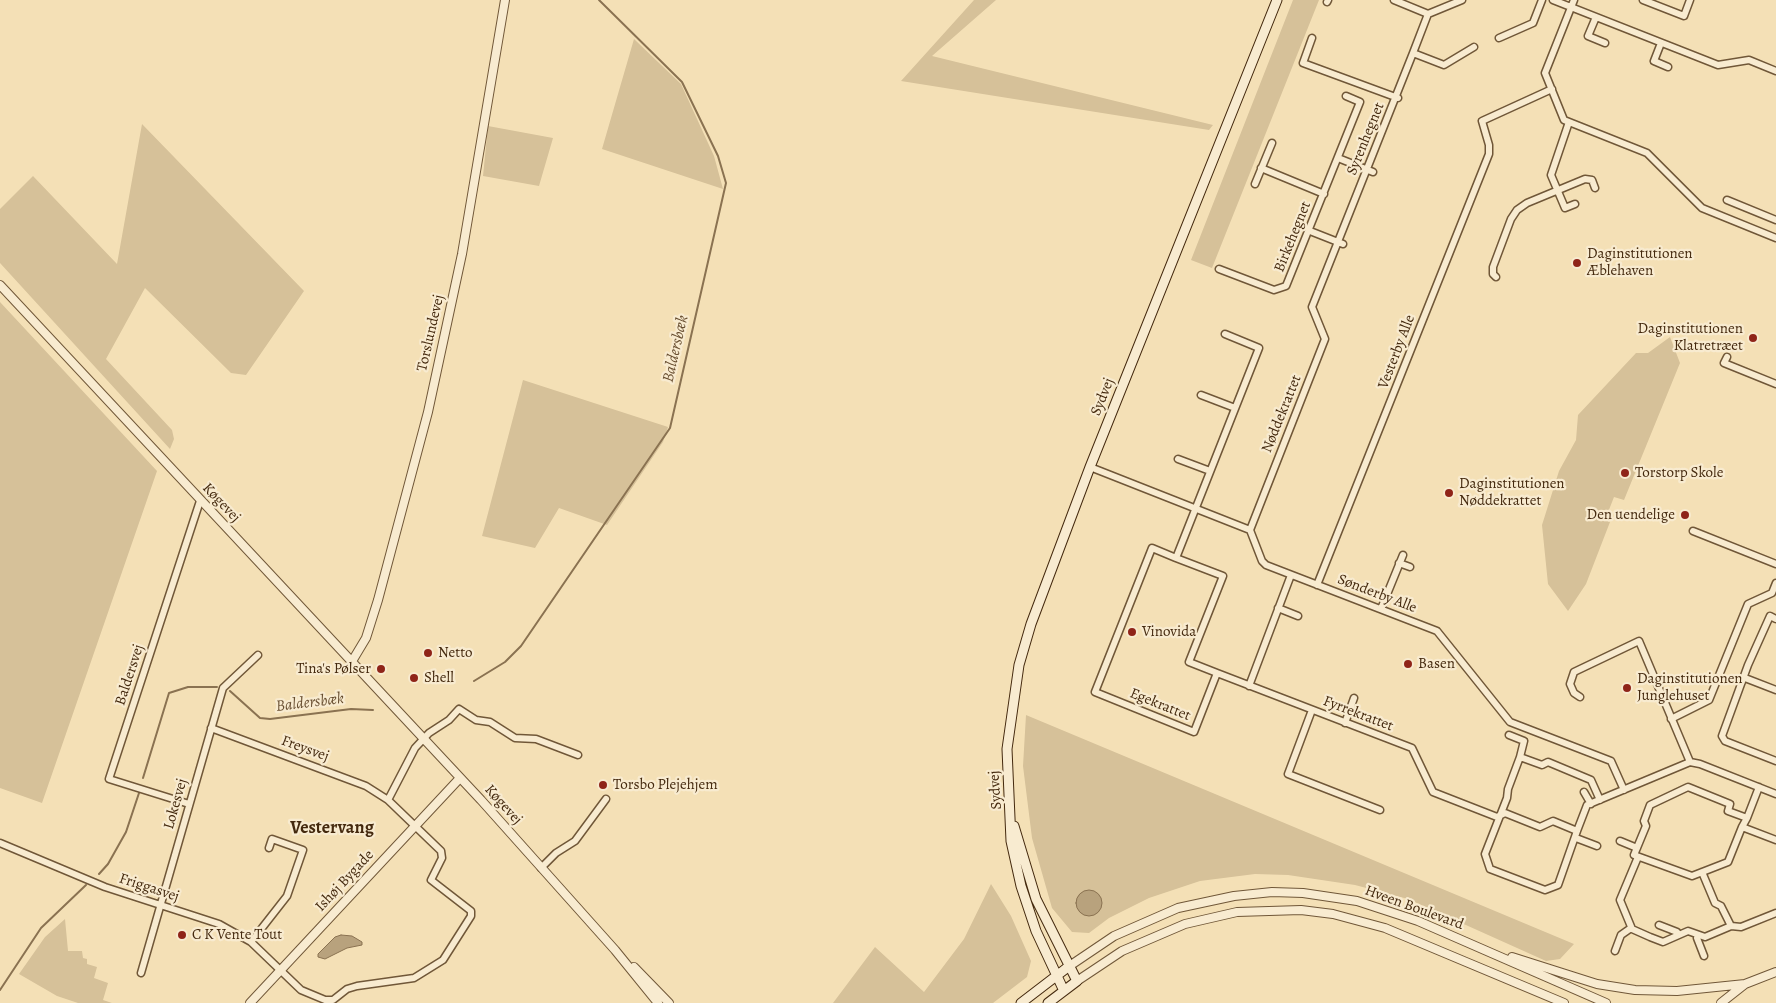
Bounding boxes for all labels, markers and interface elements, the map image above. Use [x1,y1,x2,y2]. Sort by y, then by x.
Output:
street label: Syrenhegnet [1343,100,1389,178]
street label: Birkehegnet [1271,199,1315,275]
place label: Daginstitutionen Æblehaven [1587,245,1693,280]
marker: Daginstitutionen Æblehaven [1571,257,1583,269]
street label: Torslundevej [413,293,449,373]
street label: Vesterby Alle [1375,312,1419,392]
water label: Baldersbæk [659,314,693,384]
place label: Daginstitutionen Klatretræet [1637,320,1743,355]
marker: Daginstitutionen Klatretræet [1747,332,1759,344]
street label: Nøddekrattet [1258,372,1306,456]
street label: Sydvej [1087,376,1119,418]
place label: Torstorp Skole [1635,464,1723,482]
marker: Torstorp Skole [1619,467,1631,479]
place label: Daginstitutionen Nøddekrattet [1459,475,1565,510]
street label: Køgevej [198,479,244,527]
marker: Daginstitutionen Nøddekrattet [1443,487,1455,499]
place label: Den uendelige [1587,506,1675,524]
marker: Den uendelige [1679,509,1691,521]
street label: Sønderby Alle [1335,571,1419,617]
place label: Vinovida [1142,623,1196,641]
marker: Vinovida [1126,626,1138,638]
street label: Baldersvej [112,642,148,708]
place label: Netto [438,644,473,662]
marker: Netto [422,647,434,659]
place label: Basen [1418,655,1455,673]
marker: Basen [1402,658,1414,670]
place label: Tina's Pølser [296,660,371,678]
marker: Tina's Pølser [375,663,387,675]
place label: Shell [424,669,454,687]
place label: Daginstitutionen Junglehuset [1637,670,1743,705]
marker: Shell [408,672,420,684]
marker: Daginstitutionen Junglehuset [1621,682,1633,694]
street label: Egekrattet [1127,685,1193,725]
water label: Baldersbæk [275,689,345,717]
street label: Fyrrekrattet [1320,692,1396,736]
street label: Freysvej [279,732,331,766]
street label: Sydvej [986,770,1006,810]
place label: Torsbo Plejehjem [613,776,718,794]
street label: Lokesvej [160,777,192,831]
marker: Torsbo Plejehjem [597,779,609,791]
street label: Køgevej [480,781,526,829]
district label: Vestervang [290,818,374,840]
street label: Ishøj Bygade [312,846,378,916]
street label: Friggasvej [117,870,181,906]
street label: Hveen Boulevard [1362,882,1466,934]
place label: C K Vente Tout [192,926,282,944]
marker: C K Vente Tout [176,929,188,941]

